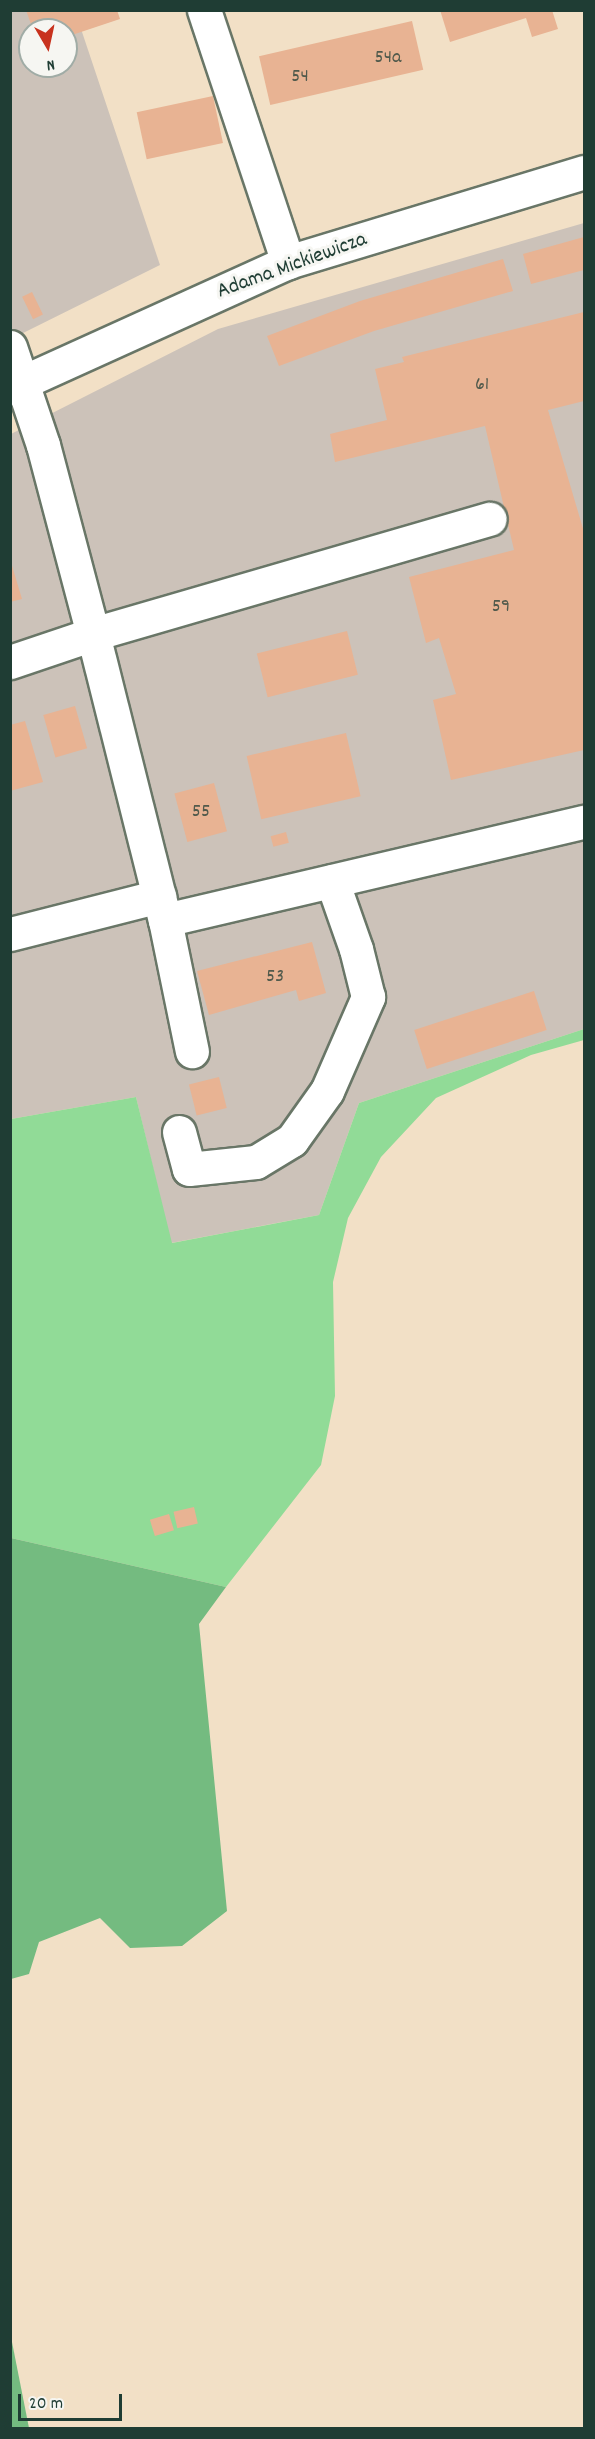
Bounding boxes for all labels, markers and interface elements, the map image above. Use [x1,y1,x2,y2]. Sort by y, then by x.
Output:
north arrow [18,18,78,78]
house number: 54a [375,46,401,70]
text: N [45,52,56,76]
house number: 54 [291,65,309,89]
street label: Adama Mickiewicza [214,227,370,305]
house number: 61 [475,373,489,397]
house number: 59 [492,595,510,619]
house number: 55 [192,800,210,824]
house number: 53 [266,965,284,989]
scale bar [21,2382,124,2420]
text: 20 m [29,2392,63,2417]

